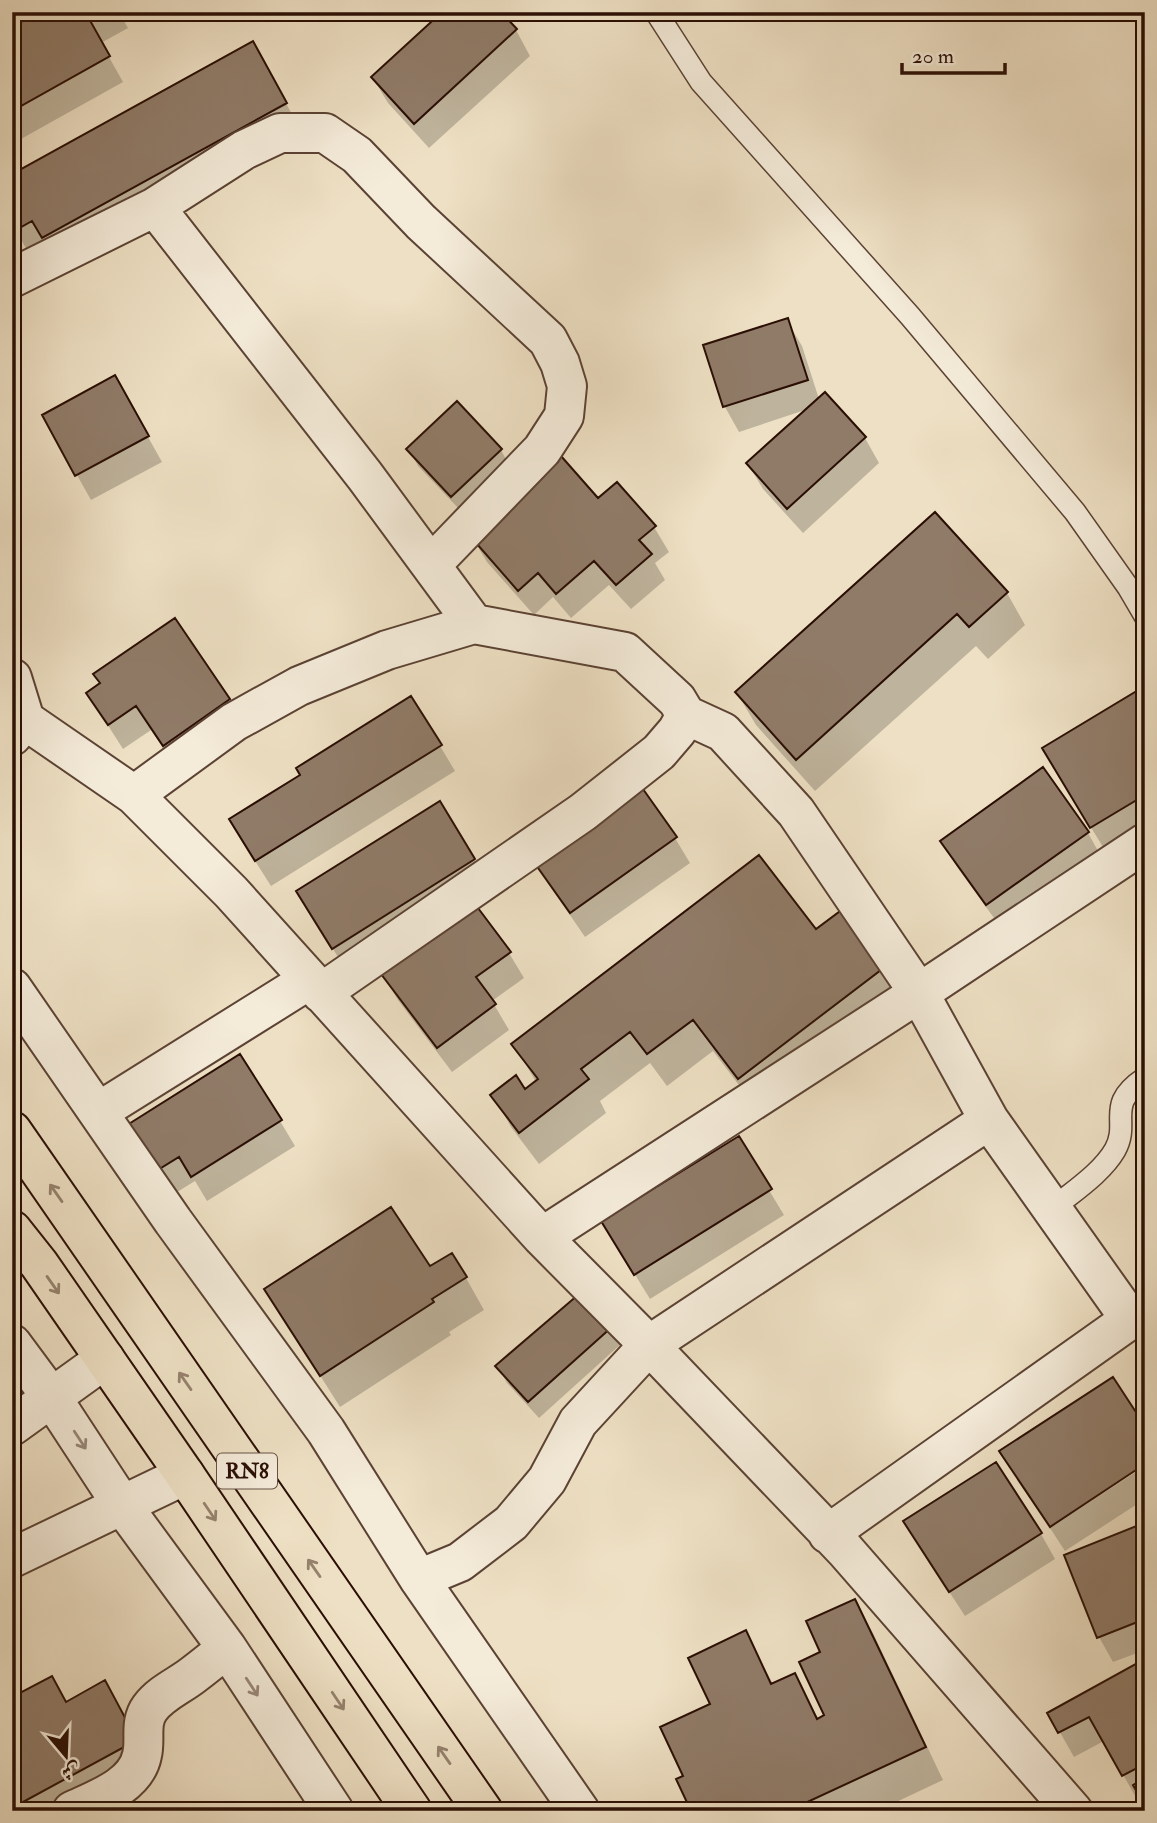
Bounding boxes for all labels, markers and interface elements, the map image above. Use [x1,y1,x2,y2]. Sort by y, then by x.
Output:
scale bar [902,32,1005,76]
text: 20 m [912,43,954,70]
one-way arrow [49,1184,63,1203]
one-way arrow [46,1275,61,1294]
one-way arrow [178,1371,192,1391]
one-way arrow [72,1430,87,1449]
road number: RN8 [217,1454,277,1488]
one-way arrow [203,1502,217,1522]
one-way arrow [307,1559,321,1578]
one-way arrow [246,1676,260,1696]
one-way arrow [331,1691,345,1710]
north arrow [32,1722,102,1792]
one-way arrow [437,1746,451,1765]
text: ش [58,1757,84,1786]

